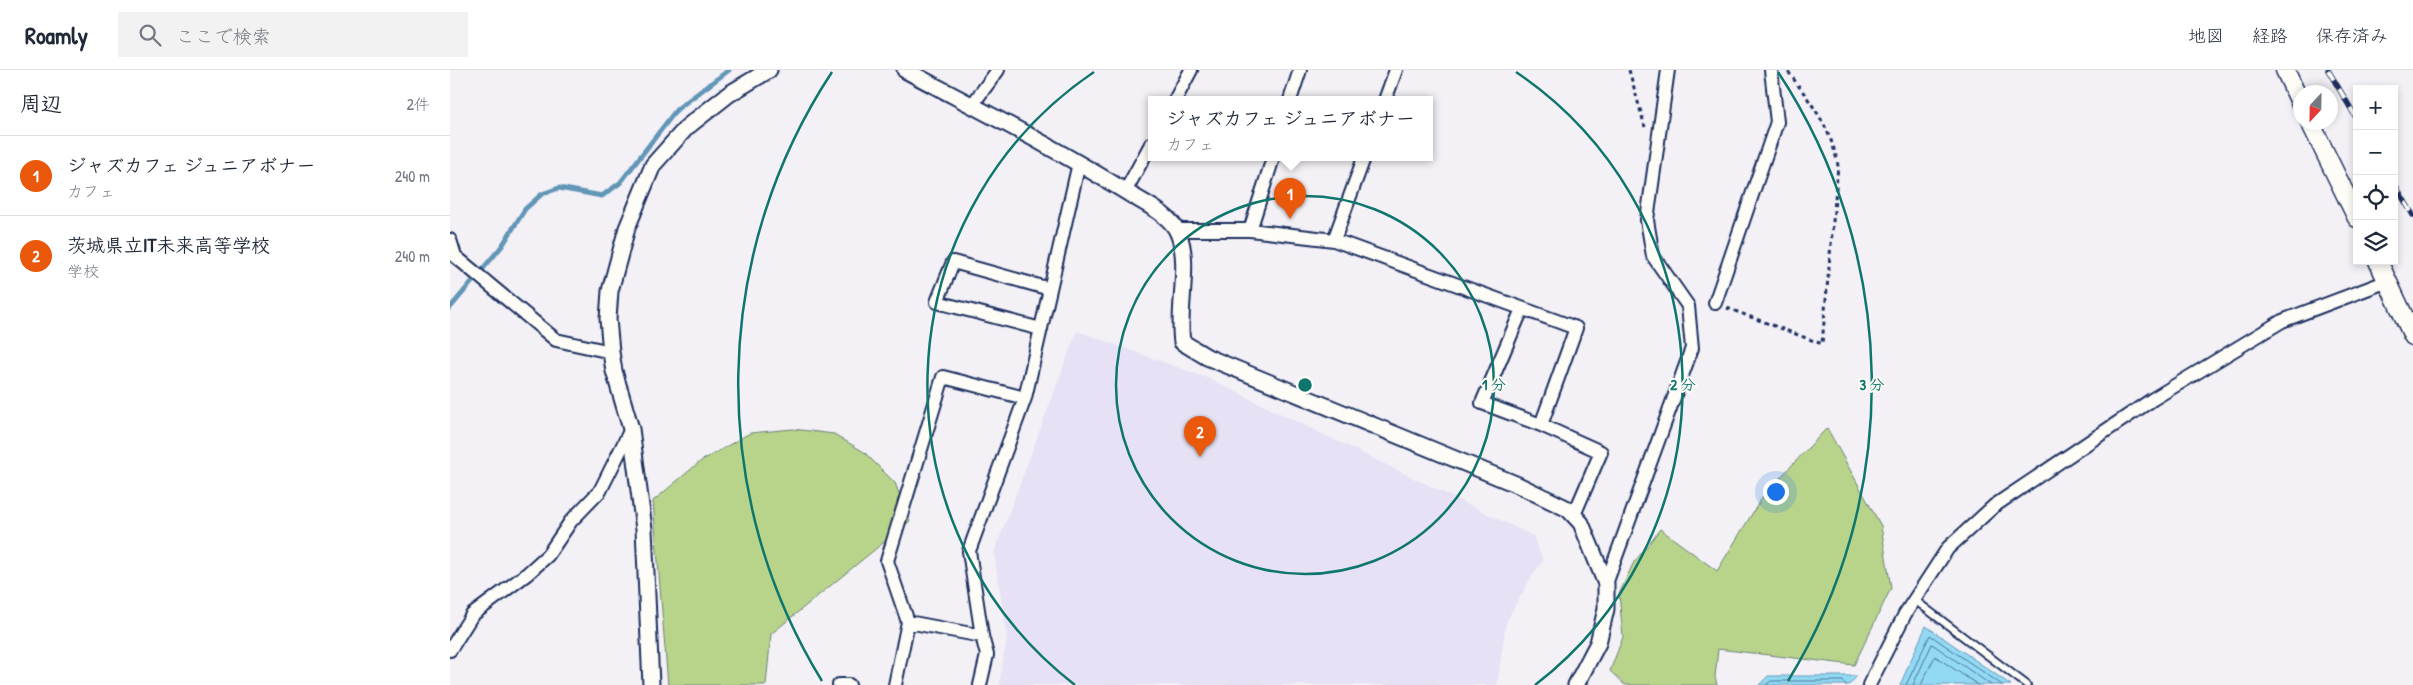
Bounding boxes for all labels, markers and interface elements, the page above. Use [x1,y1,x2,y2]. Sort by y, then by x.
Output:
search box [118,12,468,57]
text: Roamly [25,19,88,51]
icon: search [136,21,164,49]
text: ここで検索 [176,23,271,49]
text: 地図 [2188,23,2224,48]
text: 経路 [2252,23,2288,48]
text: 保存済み [2316,23,2388,48]
north arrow [2293,85,2338,130]
map controls [2353,85,2398,265]
button: + [2353,85,2398,130]
text: 周辺 [20,89,62,118]
text: 2件 [407,93,430,115]
popup [1148,96,1433,161]
text: ジャズカフェ ジュニアボナー [1166,105,1415,131]
button: − [2353,130,2398,175]
text: カフェ [1166,133,1214,155]
text: ジャズカフェ ジュニアボナー [67,152,315,178]
text: 1 [33,165,39,187]
text: 240 m [395,165,430,187]
button: locate [2353,175,2398,220]
pin: 1 [1274,178,1306,219]
text: カフェ [67,180,115,202]
button: layers [2353,220,2398,265]
text: 茨城県立IT未来高等学校 [67,232,270,258]
text: 2 [32,245,40,267]
text: 240 m [395,245,430,267]
text: 学校 [67,260,99,282]
text: 1 分 [1482,374,1506,395]
text: 2 分 [1670,374,1696,395]
text: 3 分 [1859,374,1885,395]
centre of rings [1296,376,1314,394]
pin: 2 [1184,416,1216,457]
your location [1763,479,1789,505]

